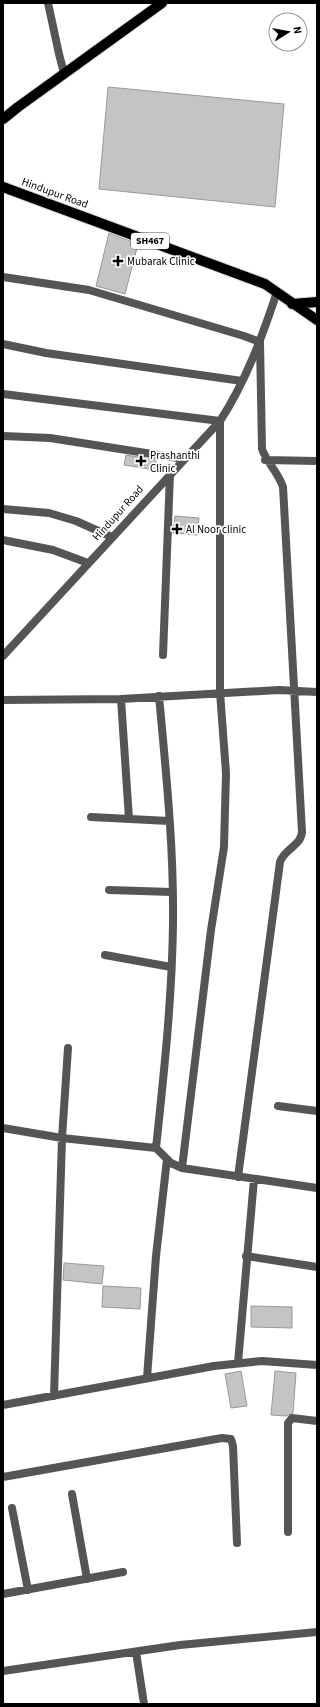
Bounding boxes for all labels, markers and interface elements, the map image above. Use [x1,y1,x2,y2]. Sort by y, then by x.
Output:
north arrow [268,12,308,52]
text: N [289,25,305,35]
street label: Hindupur Road [20,174,90,212]
road number: SH467 [131,233,169,249]
place label: Mubarak Clinic [127,254,195,269]
marker: Mubarak Clinic [112,255,124,267]
place label: Prashanthi Clinic [150,448,200,476]
marker: Prashanthi Clinic [135,455,147,467]
street label: Hindupur Road [89,482,147,544]
place label: Al Noor clinic [186,522,246,537]
marker: Al Noor clinic [171,523,183,535]

